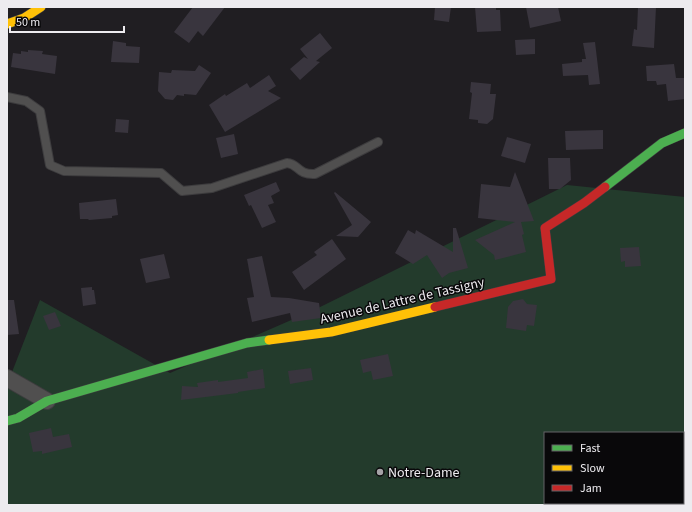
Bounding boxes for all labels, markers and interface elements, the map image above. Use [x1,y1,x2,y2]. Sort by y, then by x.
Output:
scale bar [10,8,124,34]
text: 50 m [16,14,40,31]
street label: Avenue de Lattre de Tassigny [318,272,487,330]
legend [544,432,684,504]
text: Fast [580,440,600,457]
text: Slow [580,460,605,477]
place label: Notre-Dame [388,463,460,483]
marker: Notre-Dame [375,467,385,477]
text: Jam [580,480,602,497]

